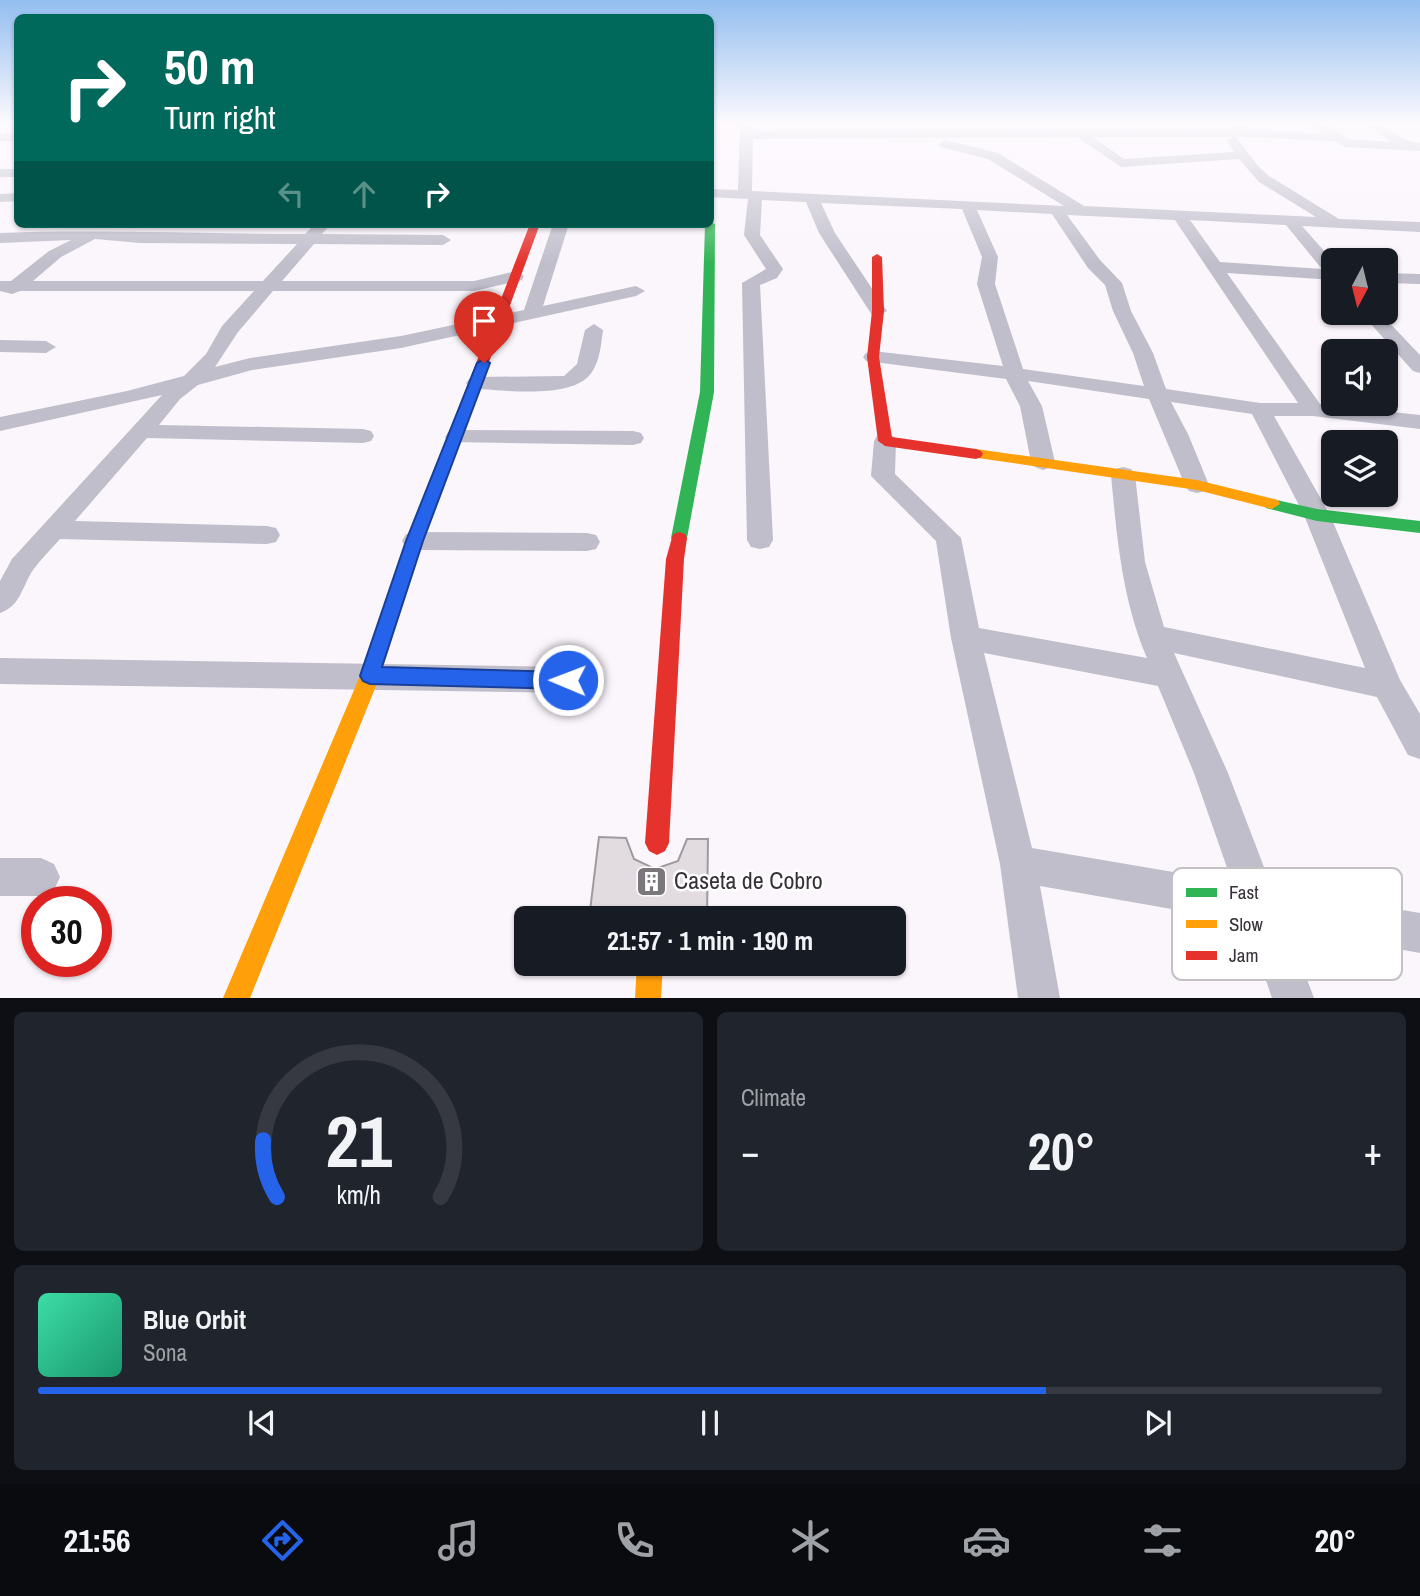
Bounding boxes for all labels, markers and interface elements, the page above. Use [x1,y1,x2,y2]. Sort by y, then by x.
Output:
text: 50 m [164,33,256,99]
icon: right [49,42,140,133]
text: Turn right [164,96,276,139]
icon: left [272,175,310,213]
icon: ahead [345,175,383,213]
icon: right [418,175,456,213]
north arrow [1321,248,1398,326]
map controls [1321,248,1398,507]
pin [454,291,514,363]
icon: arrive [465,302,503,340]
button: sound [1321,339,1398,416]
button: layers [1321,430,1398,507]
position arrow [531,643,605,717]
building icon: Caseta de Cobro [634,864,668,898]
place label: Caseta de Cobro [674,864,823,896]
legend [1172,868,1402,980]
text: Fast [1229,879,1259,905]
speed limit sign: 30 [21,886,112,977]
text: Slow [1229,911,1264,937]
text: 21:57 · 1 min · 190 m [607,923,813,958]
text: Jam [1229,942,1258,968]
text: Climate [741,1082,806,1113]
text: 21 [325,1093,392,1191]
text: 20° [1027,1116,1096,1186]
text: − [741,1126,759,1177]
text: + [1364,1126,1382,1177]
text: km/h [336,1178,381,1212]
text: Blue Orbit [143,1302,246,1337]
text: Sona [143,1337,187,1368]
icon: previous [243,1404,281,1442]
icon: pause [691,1404,729,1442]
icon: next [1139,1404,1177,1442]
icon: directions [258,1516,307,1565]
icon: music [434,1516,483,1565]
icon: phone [610,1516,659,1565]
icon: climate [786,1516,835,1565]
icon: car [962,1516,1011,1565]
icon: filters [1138,1516,1187,1565]
text: 21:56 [64,1519,131,1562]
text: 20° [1314,1519,1356,1562]

